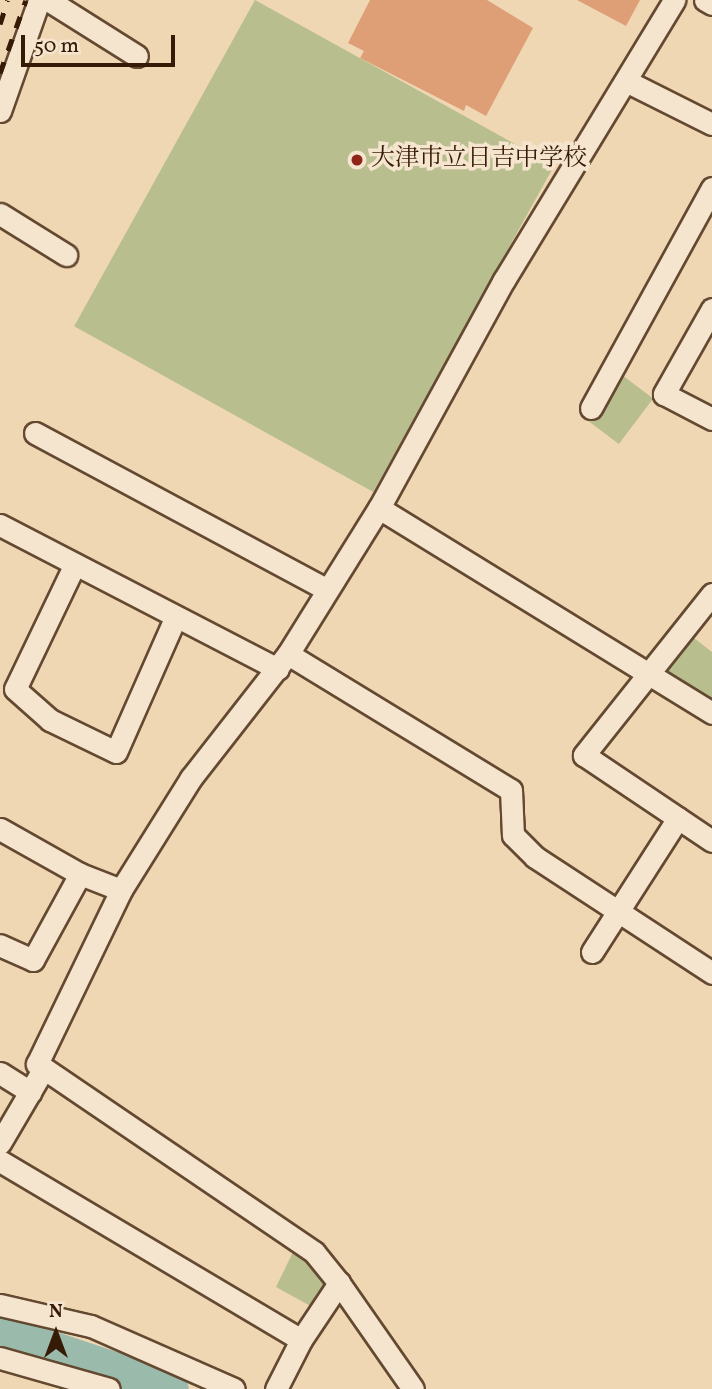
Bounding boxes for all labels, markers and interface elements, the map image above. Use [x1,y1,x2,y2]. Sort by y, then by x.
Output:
scale bar [24,21,178,65]
text: 50 m [34,32,79,61]
place label: 大津市立日吉中学校 [371,146,587,174]
marker: 大津市立日吉中学校 [349,152,365,168]
north arrow [21,1298,91,1368]
text: N [49,1299,63,1325]

